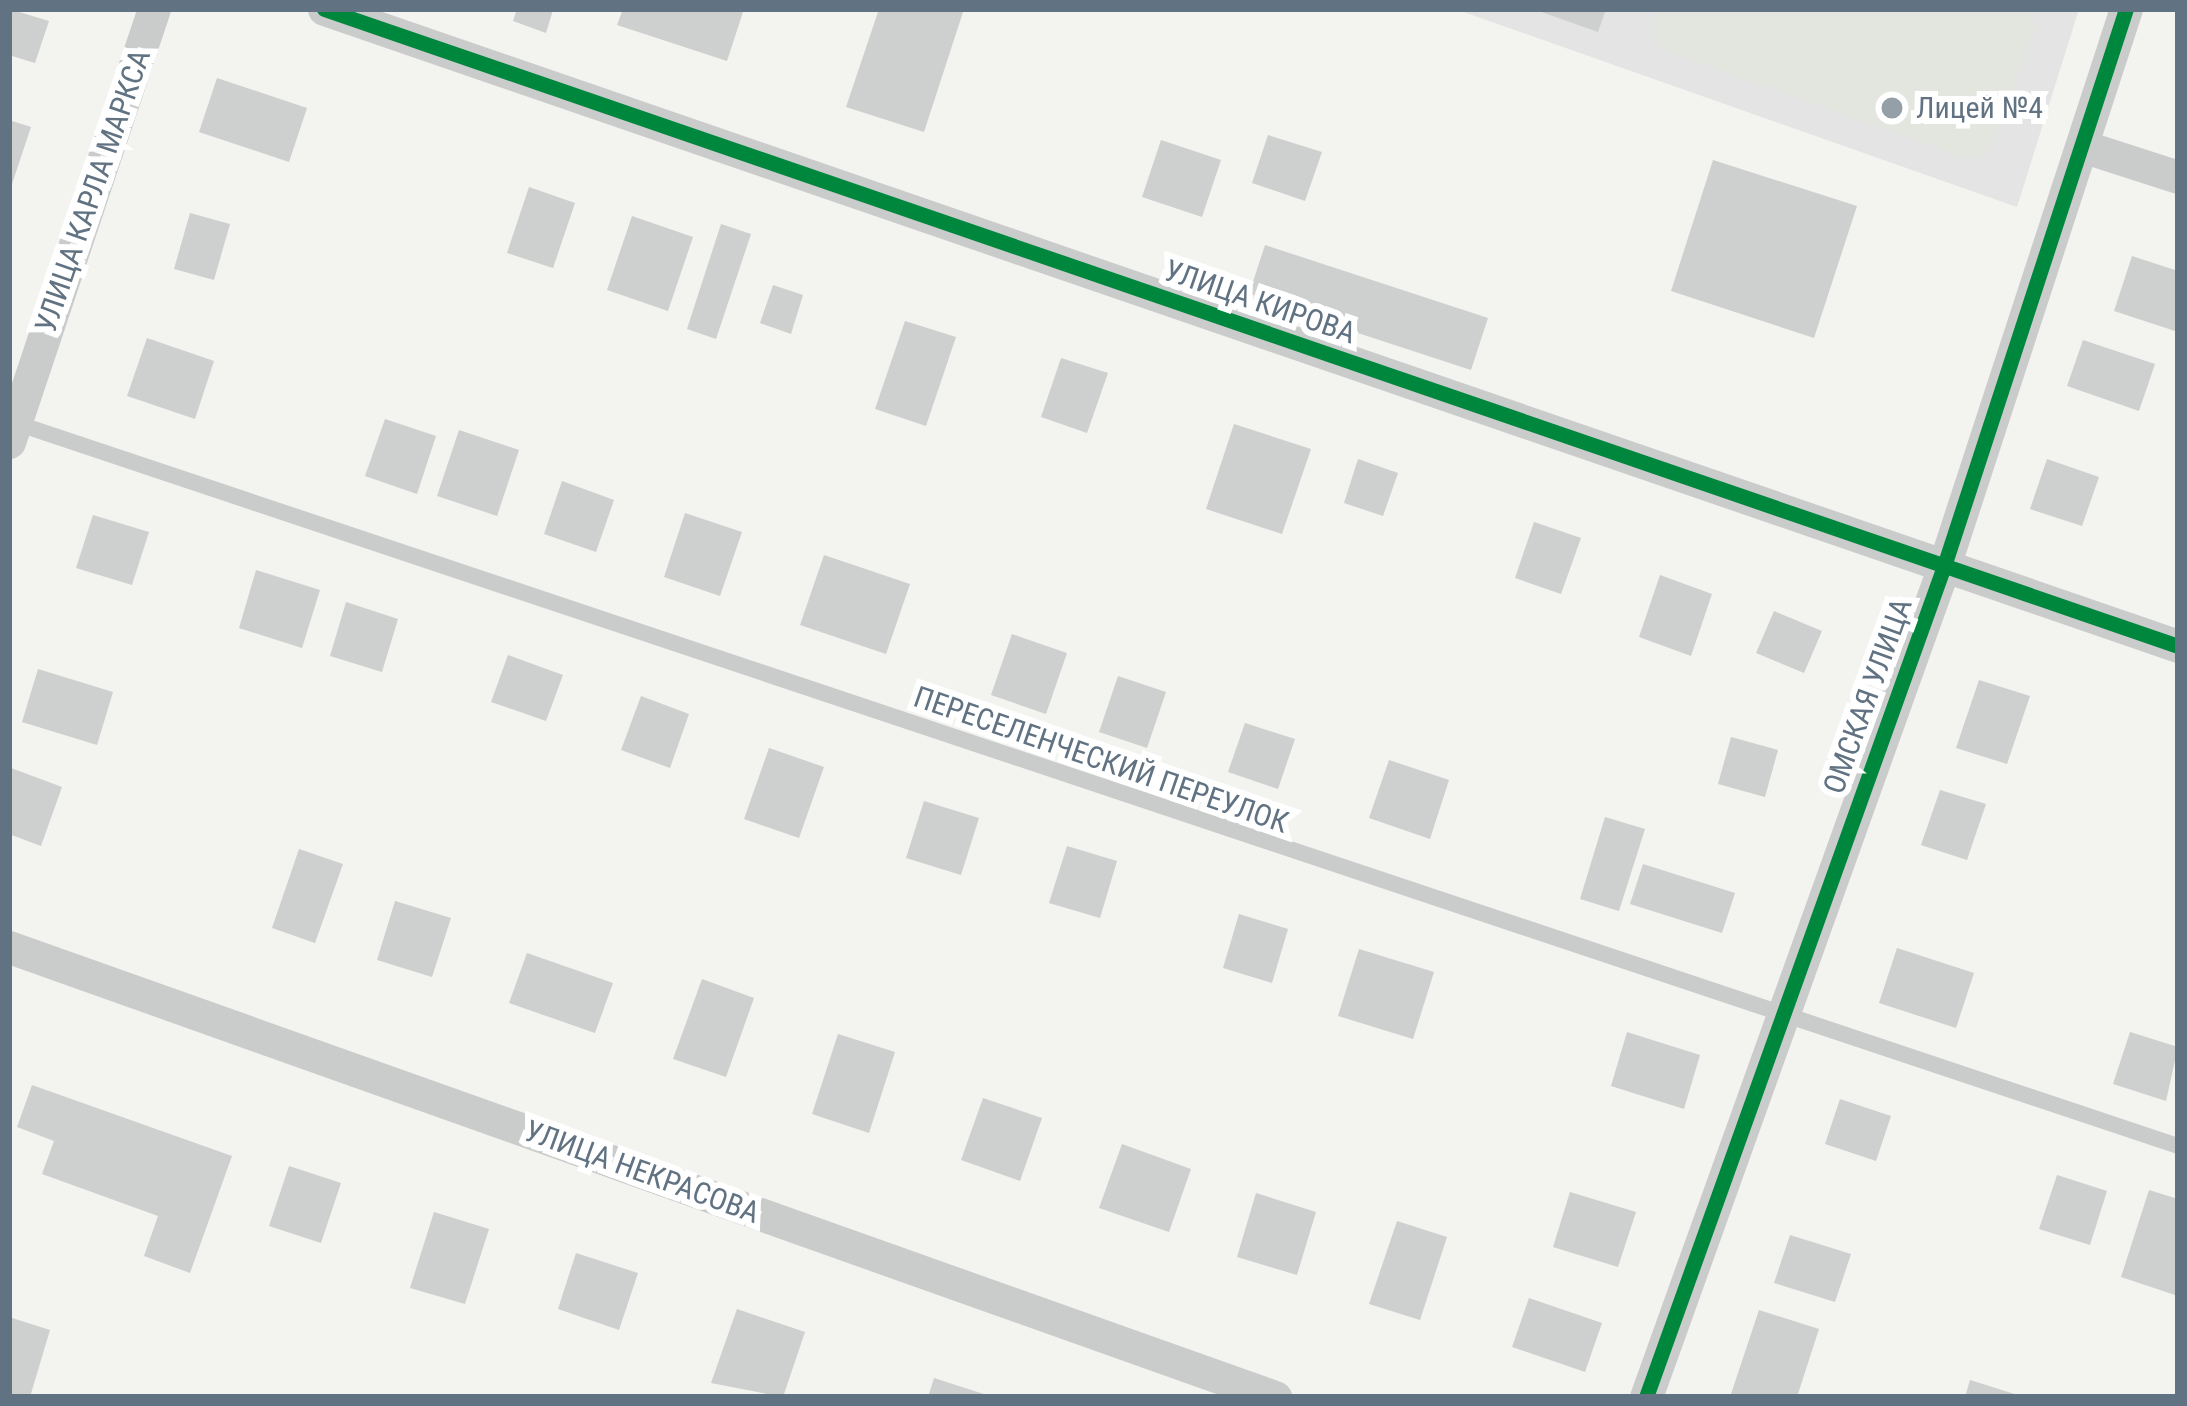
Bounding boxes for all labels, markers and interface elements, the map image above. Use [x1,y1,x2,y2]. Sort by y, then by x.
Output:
street label: УЛИЦА КАРЛА МАРКСА [28,45,158,337]
place label: Лицей №4 [1916,90,2043,126]
marker: Лицей №4 [1879,95,1905,121]
street label: УЛИЦА КИРОВА [1160,252,1360,352]
street label: ОМСКАЯ УЛИЦА [1816,594,1920,798]
street label: ПЕРЕСЕЛЕНЧЕСКИЙ ПЕРЕУЛОК [909,679,1293,841]
street label: УЛИЦА НЕКРАСОВА [520,1113,764,1231]

